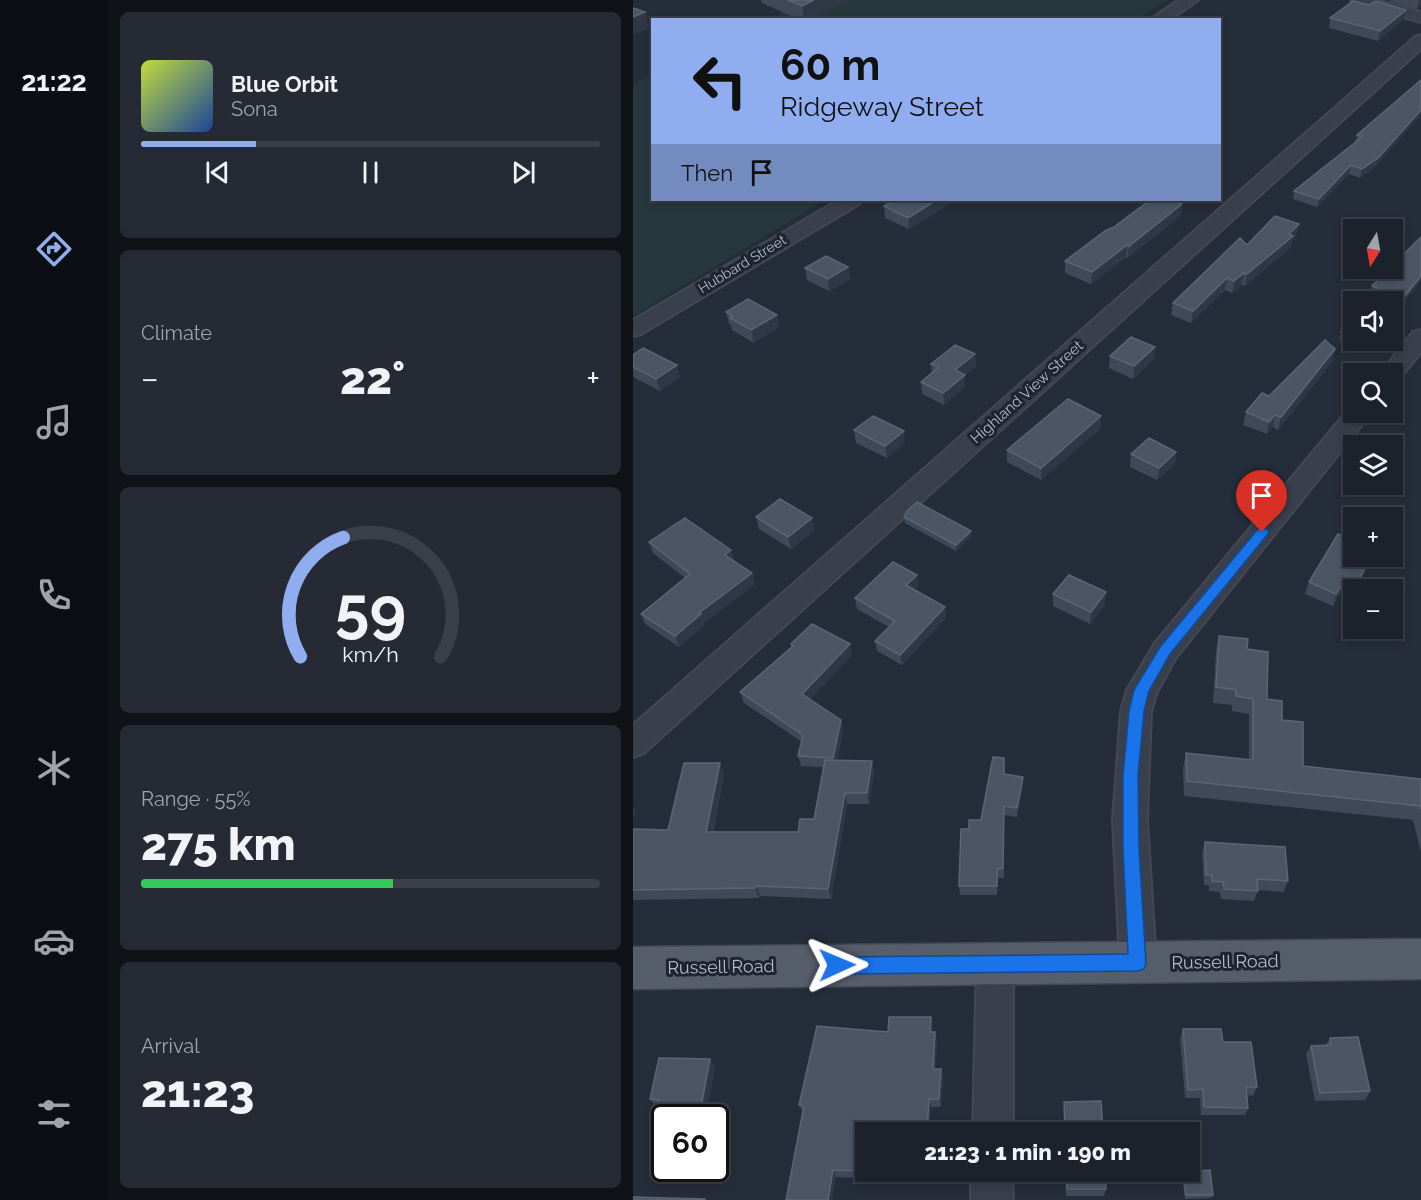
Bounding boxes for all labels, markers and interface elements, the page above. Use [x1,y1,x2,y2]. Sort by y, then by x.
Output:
text: 60 m [780,41,880,90]
icon: left [681,42,759,120]
text: 21:22 [21,66,87,97]
text: Blue Orbit [231,71,338,97]
text: Ridgeway Street [780,91,984,122]
text: Sona [231,97,278,121]
icon: previous [201,156,234,189]
icon: pause [354,156,387,189]
icon: next [507,156,540,189]
icon: arrive [745,156,778,189]
text: Then [681,160,733,186]
north arrow [1343,219,1403,279]
map controls [1343,219,1403,639]
icon: directions [33,228,75,270]
street label: Hubbard Street [695,231,789,296]
button: sound [1343,291,1403,351]
text: Climate [141,321,212,345]
street label: Highland View Street [967,337,1087,447]
text: 22° [340,352,405,405]
text: − [141,359,159,398]
text: + [586,359,600,398]
button: search [1343,363,1403,423]
icon: music [33,401,75,443]
button: layers [1343,435,1403,495]
pin [1236,470,1287,532]
icon: arrive [1245,479,1278,512]
button: + [1343,507,1403,567]
text: 59 [335,572,406,646]
icon: phone [33,574,75,616]
button: − [1343,579,1403,639]
text: km/h [342,642,399,667]
icon: climate [33,747,75,789]
text: Range · 55% [141,787,251,811]
text: 275 km [141,818,296,871]
icon: car [33,920,75,962]
position arrow [805,933,869,997]
street label: Russell Road [1171,950,1279,973]
street label: Russell Road [667,955,775,978]
text: Arrival [141,1034,200,1058]
text: 21:23 [141,1065,254,1118]
icon: filters [33,1093,75,1135]
speed limit sign: 60 [651,1104,729,1182]
text: 21:23 · 1 min · 190 m [924,1139,1131,1165]

